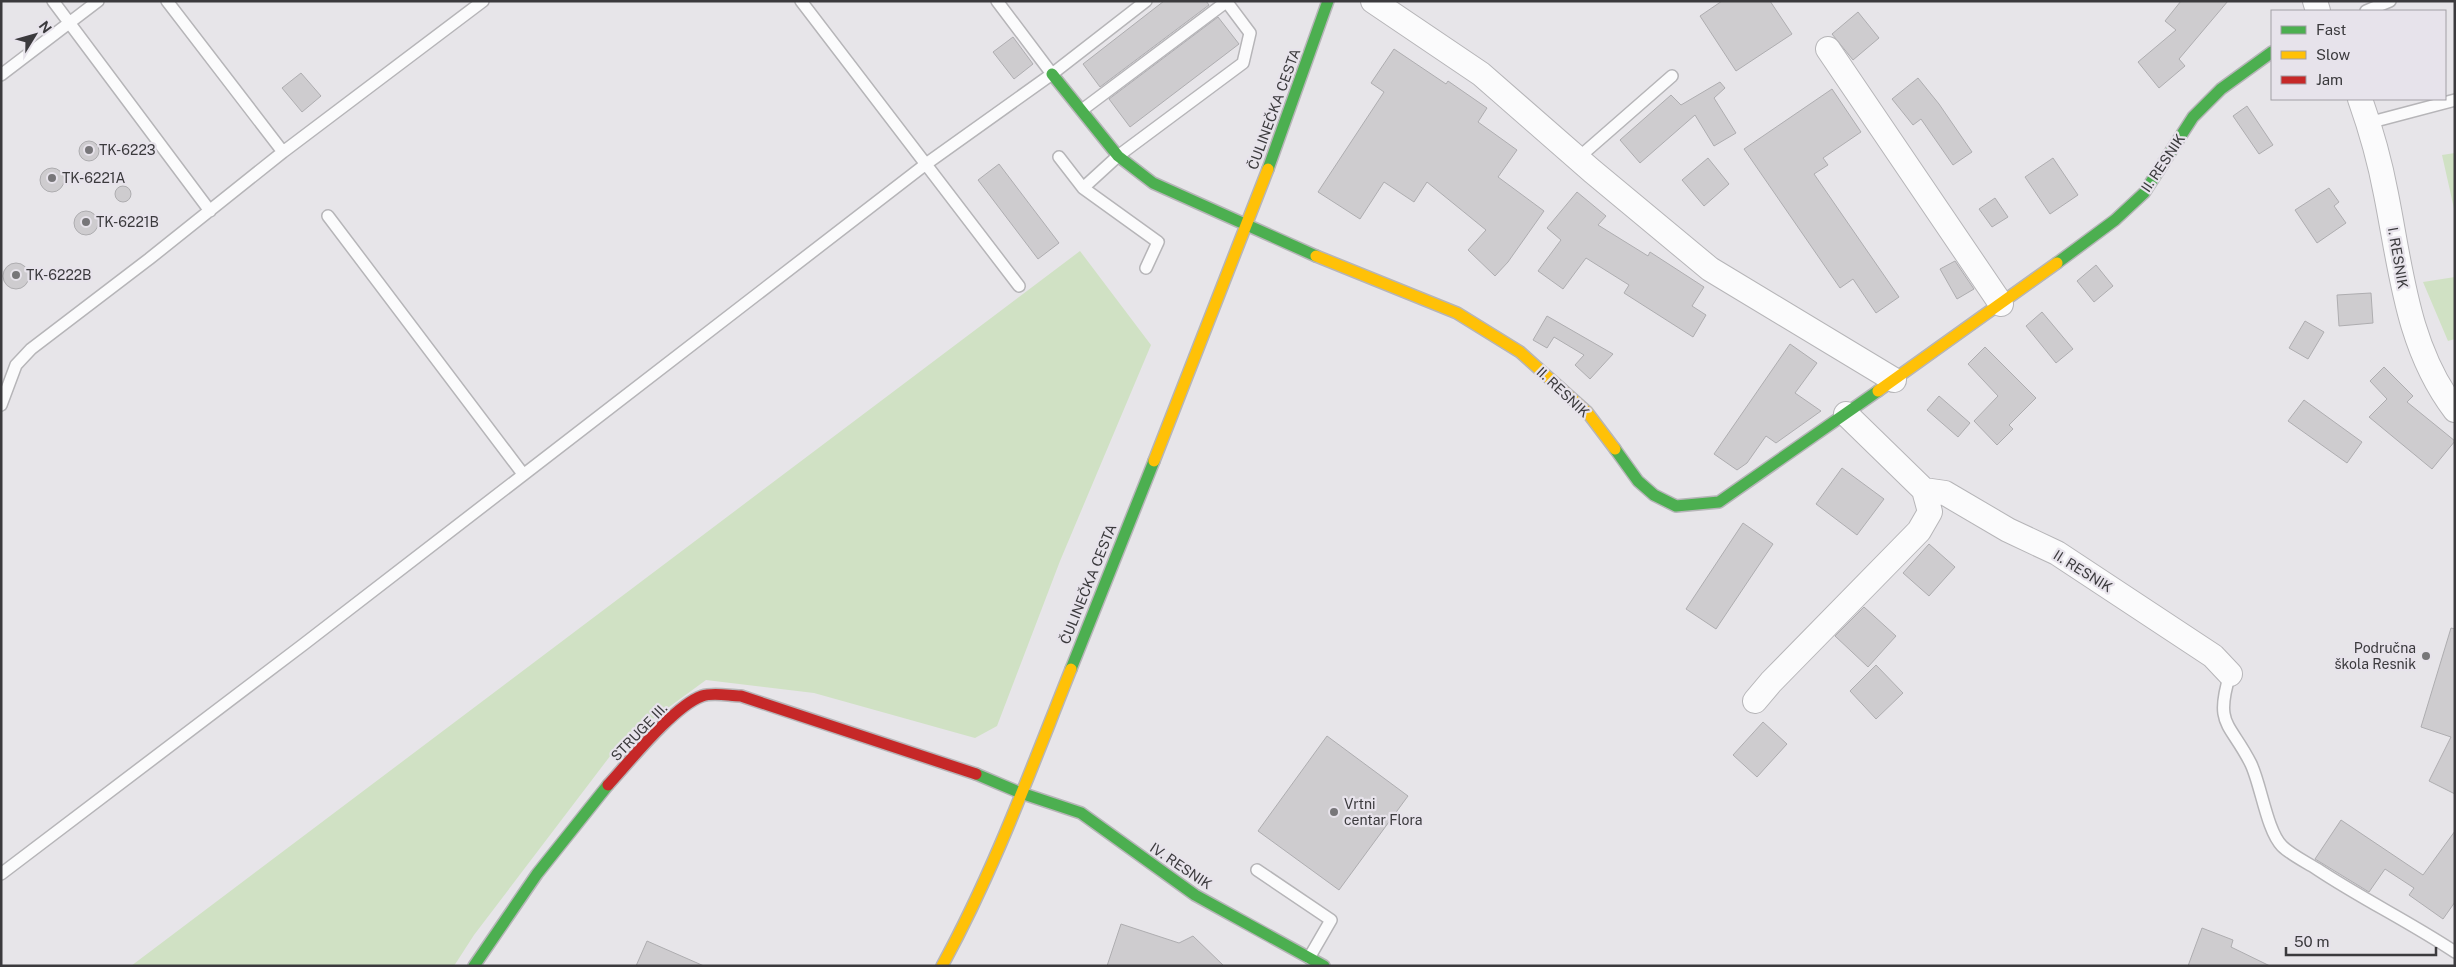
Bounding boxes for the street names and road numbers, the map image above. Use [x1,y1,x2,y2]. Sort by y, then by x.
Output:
street label: ČULINEČKA CESTA [1244,46,1303,172]
street label: II. RESNIK [2138,131,2188,195]
street label: I. RESNIK [2385,226,2411,290]
street label: II. RESNIK [1533,364,1593,421]
street label: ČULINEČKA CESTA [1056,521,1119,646]
street label: II. RESNIK [2051,547,2116,596]
street label: STRUGE III. [608,700,670,764]
street label: IV. RESNIK [1147,840,1215,893]

